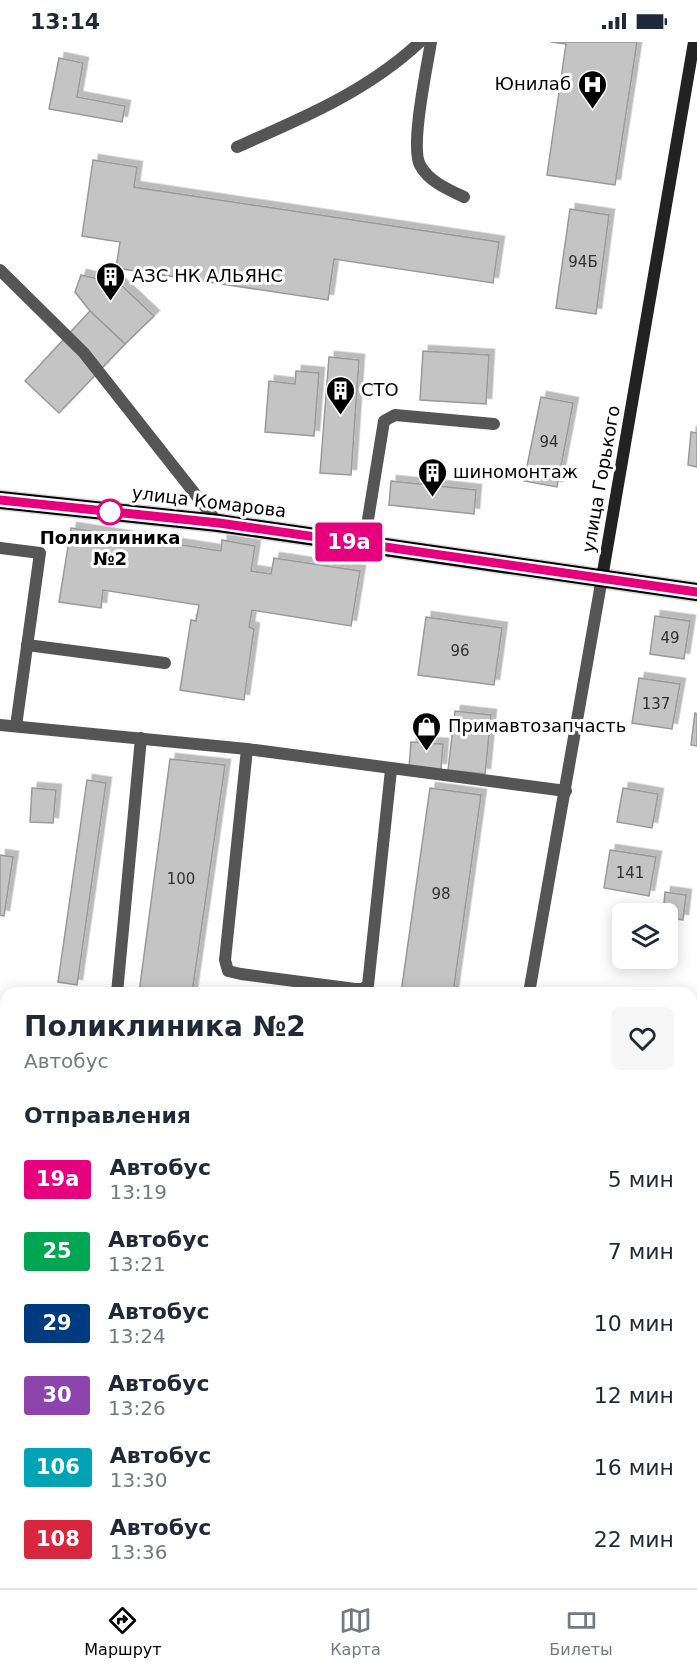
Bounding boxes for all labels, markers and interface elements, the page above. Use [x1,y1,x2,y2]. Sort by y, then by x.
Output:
text: 13:14 [30,9,100,34]
hospital icon: Юнилаб [576,68,608,110]
place label: Юнилаб [494,73,571,94]
house number: 94Б [568,253,598,271]
building icon: АЗС НК АЛЬЯНС [95,260,127,302]
place label: АЗС НК АЛЬЯНС [132,265,283,286]
building icon: СТО [324,374,356,416]
place label: СТО [361,379,399,400]
street label: улица Горького [577,404,624,554]
house number: 94 [539,433,559,451]
building icon: шиномонтаж [416,456,448,498]
place label: шиномонтаж [453,461,578,482]
street label: улица Комарова [131,482,287,521]
marker: Поликлиника №2 [97,499,123,525]
line badge: 19а [314,522,383,562]
place label: Поликлиника №2 [40,527,180,569]
text: 19а [327,530,371,554]
house number: 49 [660,629,680,647]
house number: 96 [450,642,470,660]
house number: 137 [642,695,670,713]
shop icon: Примавтозапчасть [411,710,443,752]
place label: Примавтозапчасть [448,715,626,736]
house number: 141 [616,864,644,882]
house number: 100 [167,870,195,888]
house number: 98 [431,885,451,903]
map controls [612,903,678,969]
button: layers [612,903,678,969]
button: heart [611,1007,674,1070]
text: Поликлиника №2 [24,1010,306,1043]
text: Автобус [24,1049,109,1073]
text: Отправления [24,1103,191,1128]
text: Автобус [109,1155,211,1180]
text: 19а [36,1167,79,1191]
text: 5 мин [608,1167,674,1192]
text: 13:19 [109,1180,167,1204]
text: Автобус [108,1227,210,1252]
text: 25 [42,1239,72,1263]
text: 7 мин [608,1239,674,1264]
text: 13:21 [108,1252,166,1276]
text: Автобус [108,1299,210,1324]
text: 29 [42,1311,72,1335]
text: 10 мин [594,1311,674,1336]
text: 13:24 [108,1324,166,1348]
text: Автобус [108,1371,210,1396]
text: 30 [42,1383,72,1407]
text: 12 мин [594,1383,674,1408]
text: 13:26 [108,1396,166,1420]
text: Автобус [110,1443,211,1468]
text: 106 [36,1455,80,1479]
text: 16 мин [594,1455,674,1480]
text: 13:30 [110,1468,167,1492]
text: Автобус [110,1515,211,1540]
text: 108 [36,1527,80,1551]
text: 22 мин [594,1527,674,1552]
text: 13:36 [110,1540,167,1564]
tab: Маршрут [84,1604,162,1659]
tab: Карта [330,1604,381,1659]
tab: Билеты [549,1604,613,1659]

